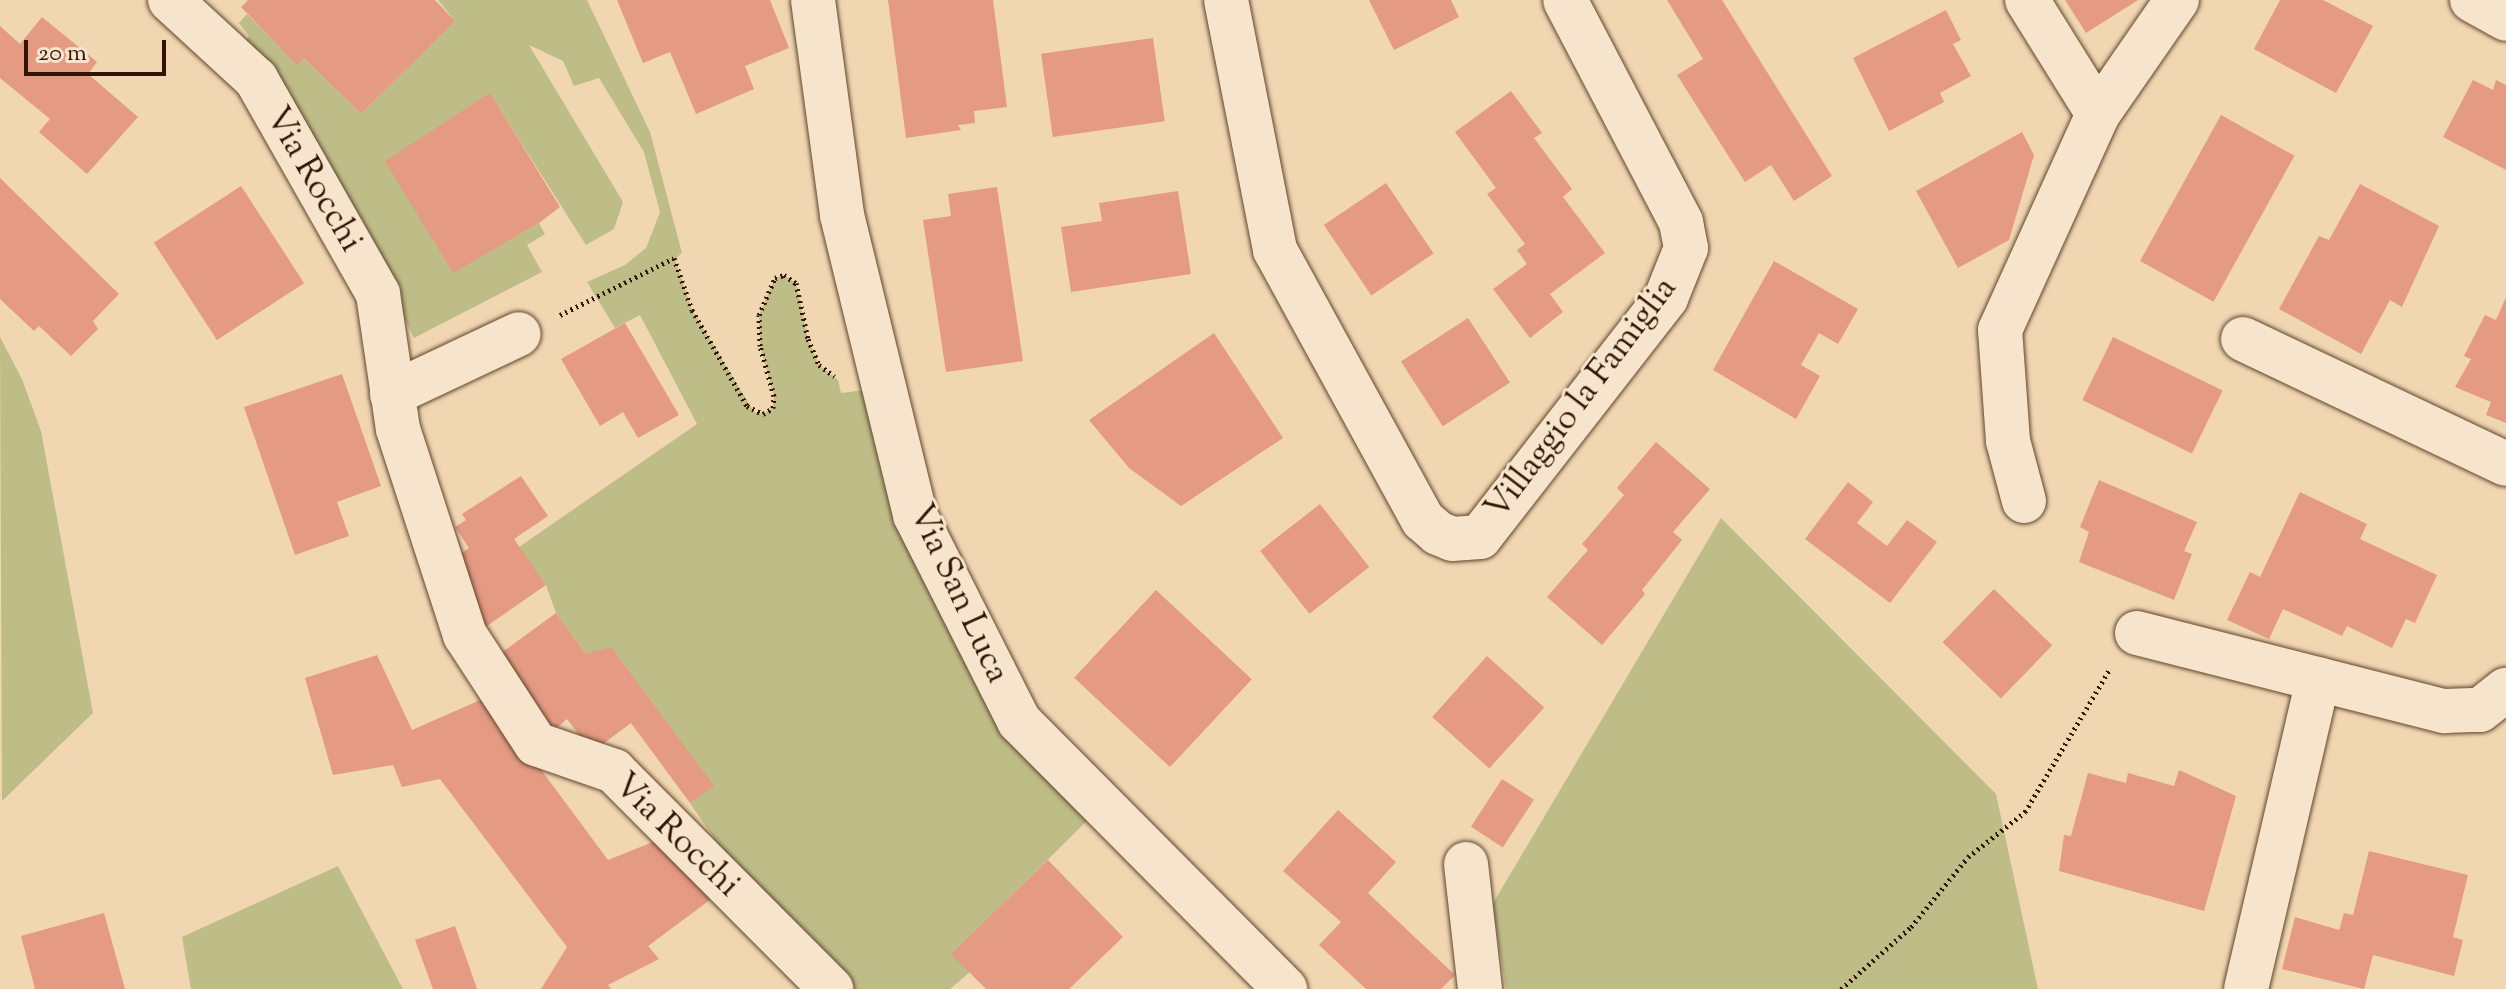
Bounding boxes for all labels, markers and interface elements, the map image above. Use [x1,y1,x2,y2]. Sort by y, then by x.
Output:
scale bar [28,24,170,74]
text: 20 m [38,37,87,71]
street label: Via Rocchi [255,100,371,260]
street label: Villaggio la Famiglia [1478,270,1686,528]
street label: Via San Luca [899,498,1017,690]
street label: Via Rocchi [604,766,748,906]

